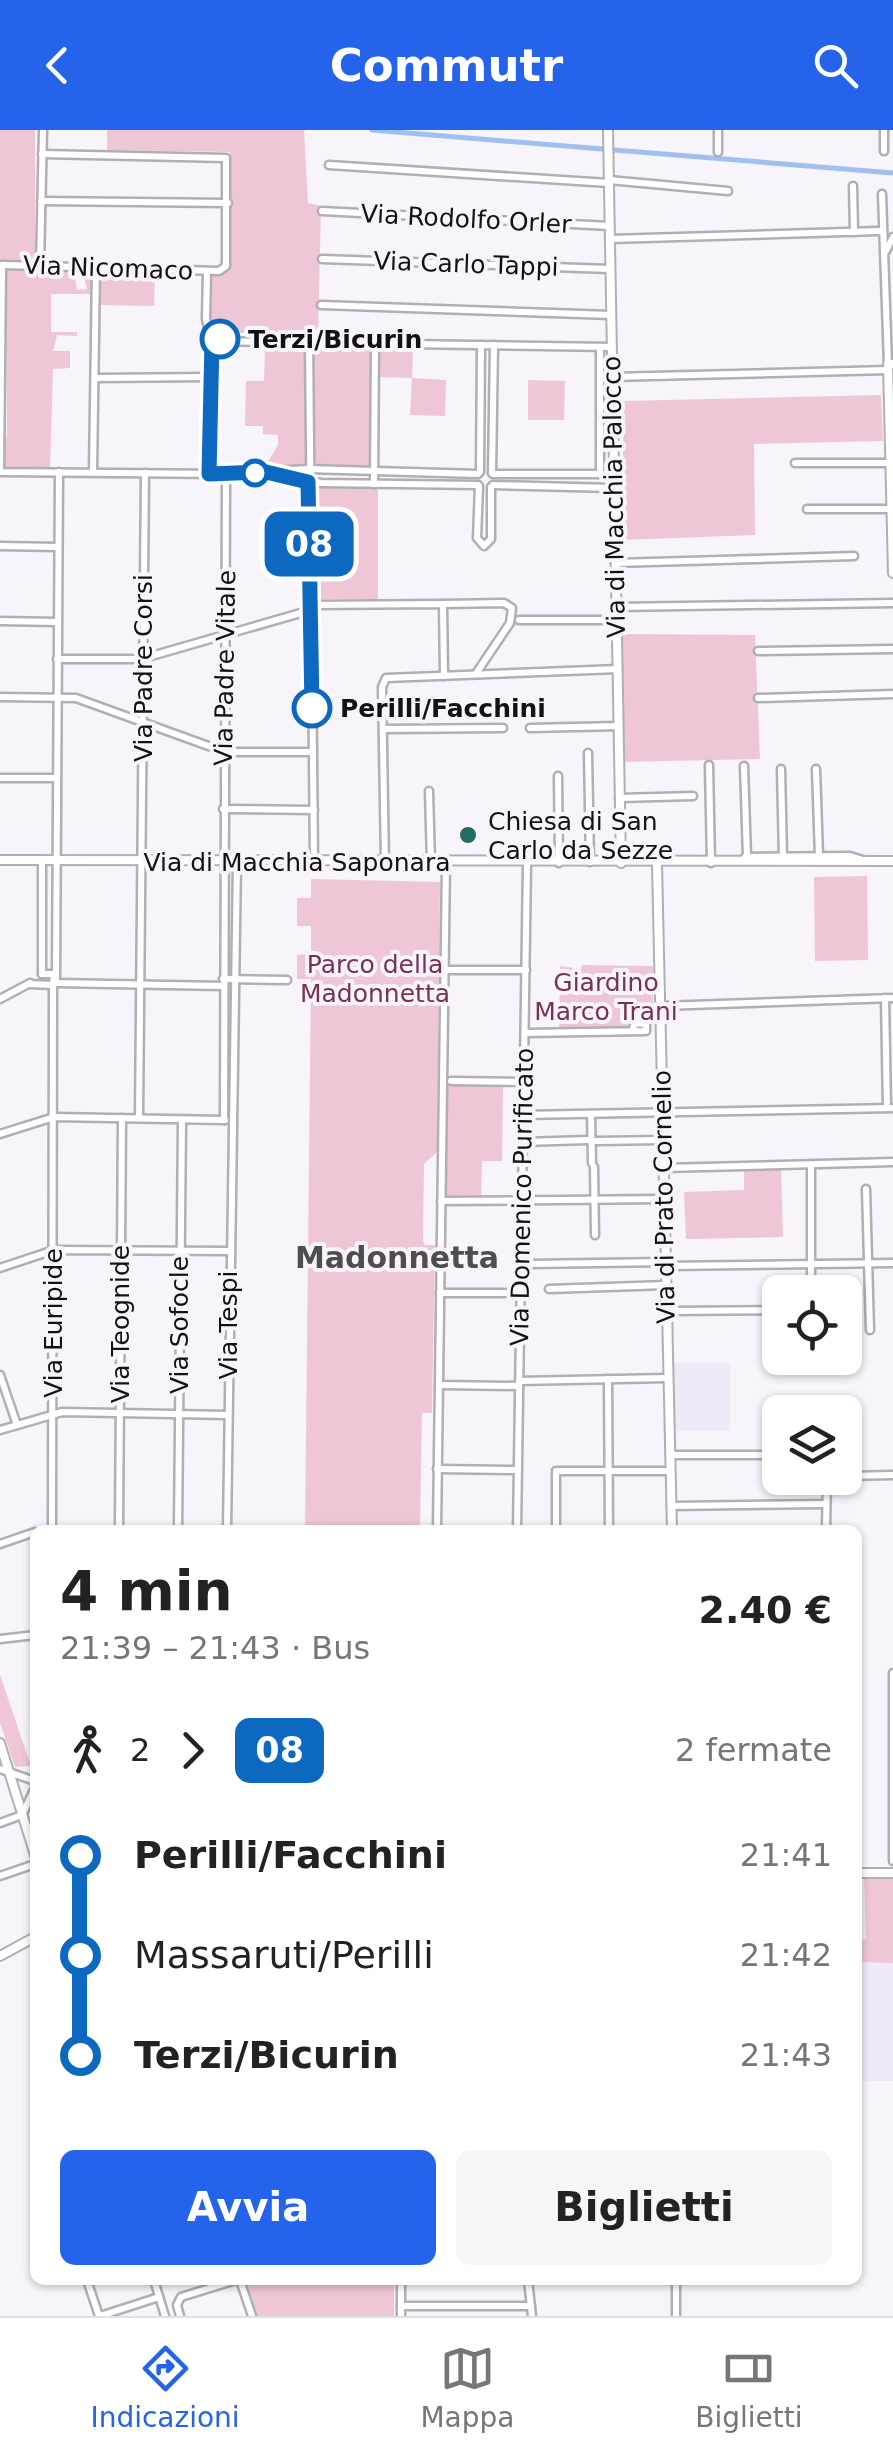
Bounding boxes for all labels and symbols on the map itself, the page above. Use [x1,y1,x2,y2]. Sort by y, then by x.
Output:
street label: Via Rodolfo Orler [360,199,573,239]
street label: Via Carlo Tappi [373,246,559,282]
street label: Via Nicomaco [22,251,194,285]
marker: Terzi/Bicurin [201,320,239,358]
place label: Terzi/Bicurin [248,325,422,354]
street label: Via di Macchia Palocco [597,356,631,638]
unlabelled marker [242,460,268,486]
line badge: 08 [264,512,354,576]
street label: Via Padre Vitale [209,570,241,766]
street label: Via Padre Corsi [129,574,158,762]
marker: Perilli/Facchini [293,689,331,727]
place label: Perilli/Facchini [340,694,546,723]
place label: Chiesa di San Carlo da Sezze [488,807,673,865]
marker: Chiesa di San Carlo da Sezze [457,824,479,846]
street label: Via di Macchia Saponara [143,848,451,877]
park label: Parco della Madonnetta [300,950,450,1008]
park label: Giardino Marco Trani [534,968,678,1026]
street label: Via Domenico Purificato [505,1048,539,1346]
street label: Via di Prato Cornelio [647,1070,681,1324]
district label: Madonnetta [295,1240,499,1275]
street label: Via Teognide [106,1245,135,1403]
street label: Via Euripide [39,1248,68,1398]
street label: Via Sofocle [165,1256,194,1394]
street label: Via Tespi [214,1270,243,1380]

